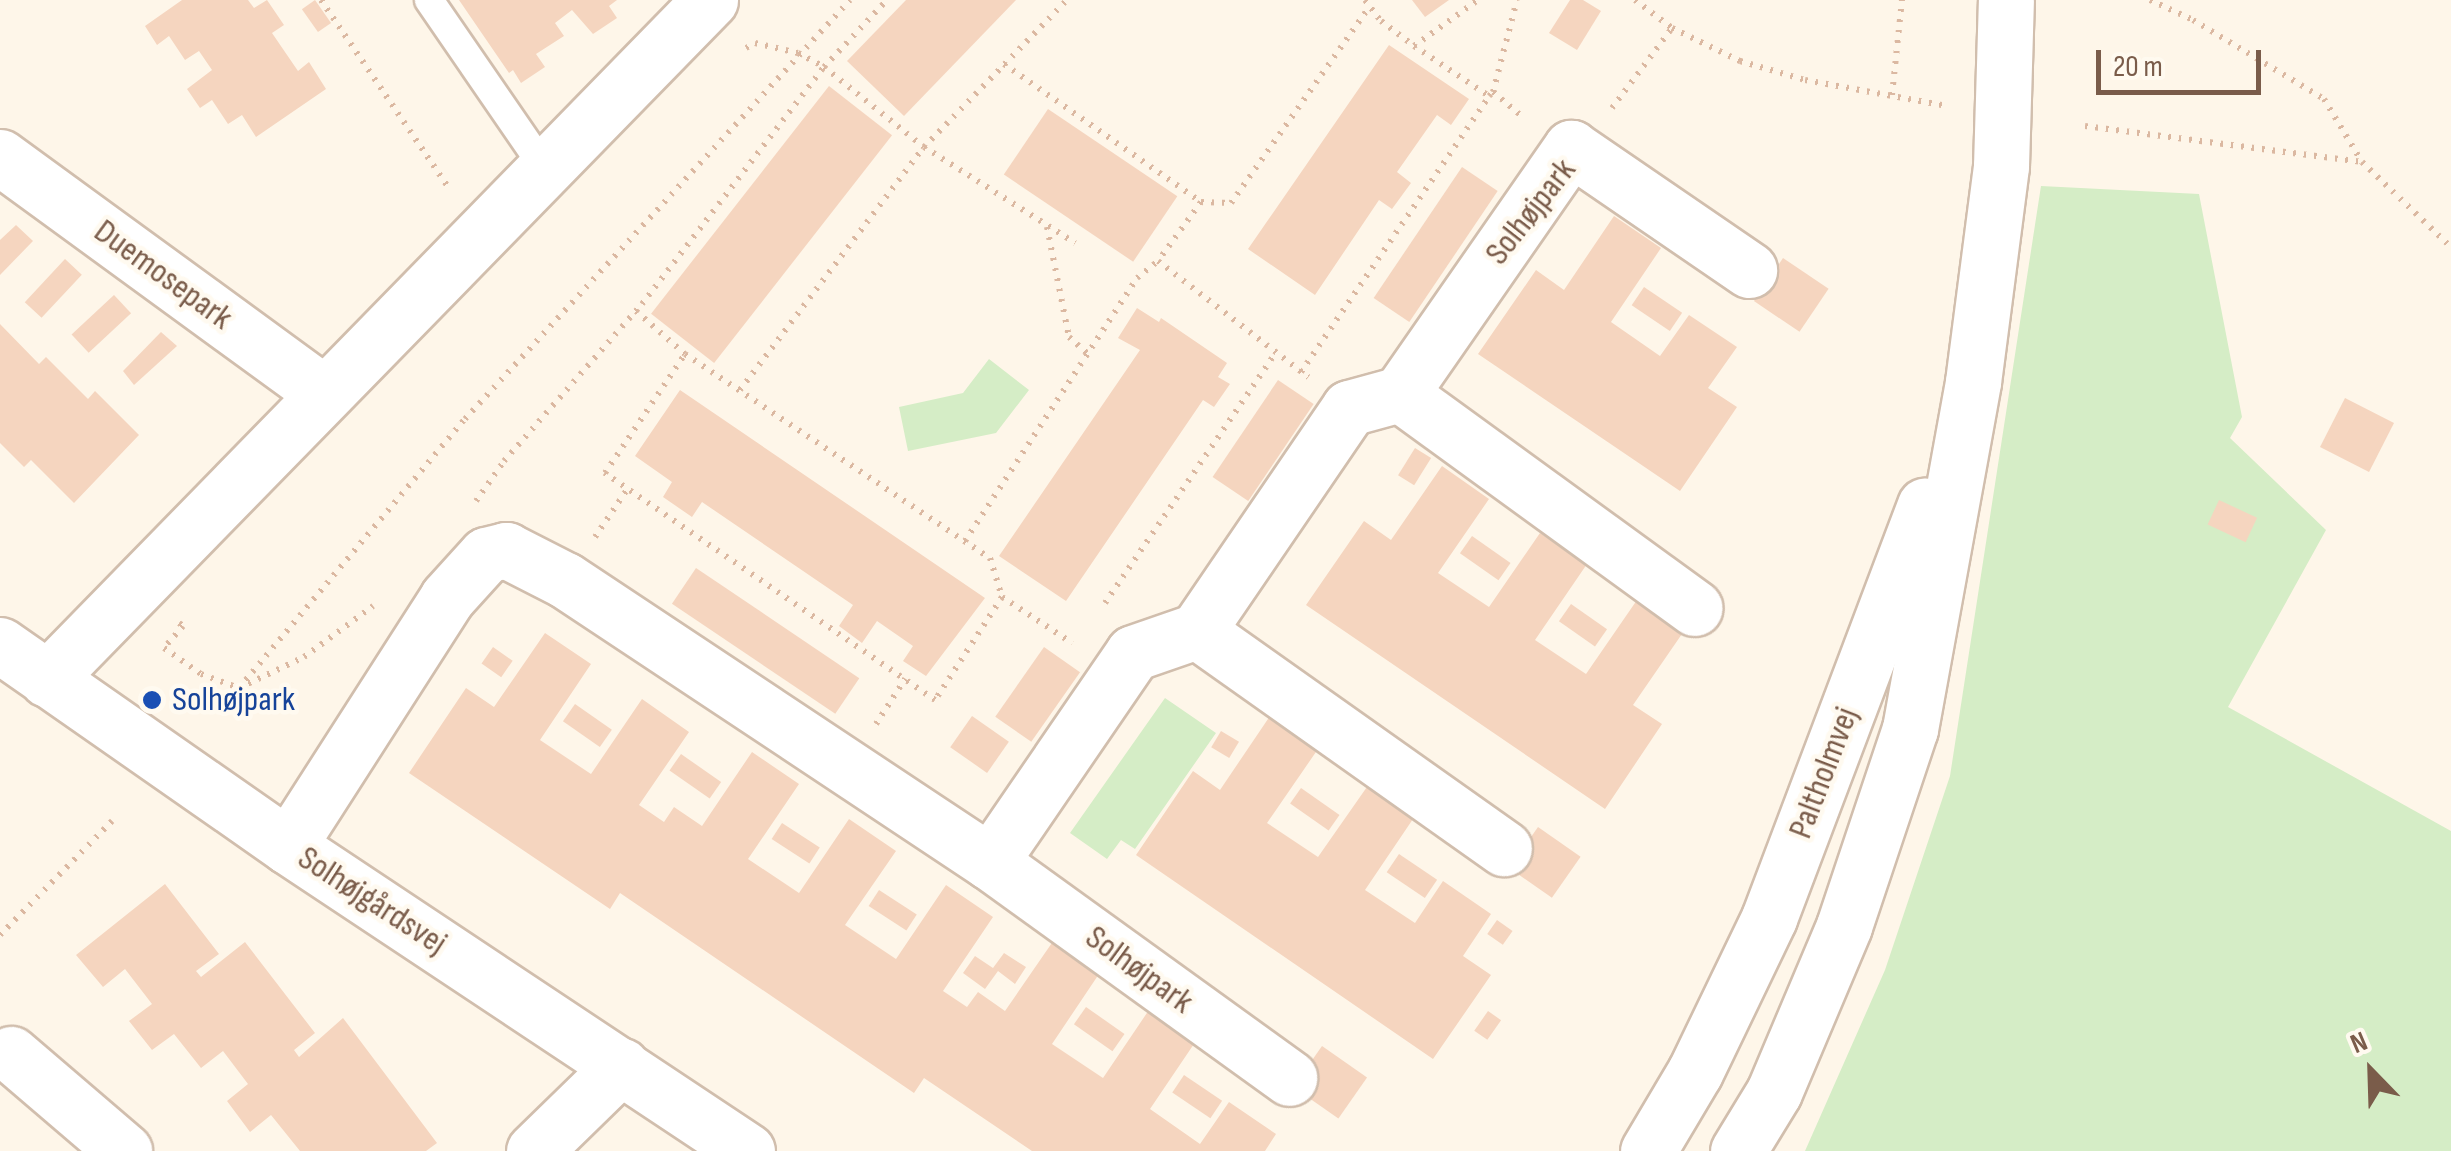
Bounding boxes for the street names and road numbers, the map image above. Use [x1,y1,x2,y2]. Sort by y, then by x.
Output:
street label: Solhøjpark [1477,151,1585,273]
street label: Duemosepark [86,211,240,339]
street label: Paltholmvej [1780,702,1868,844]
street label: Solhøjgårdsvej [290,837,454,965]
street label: Solhøjpark [1077,917,1201,1023]

